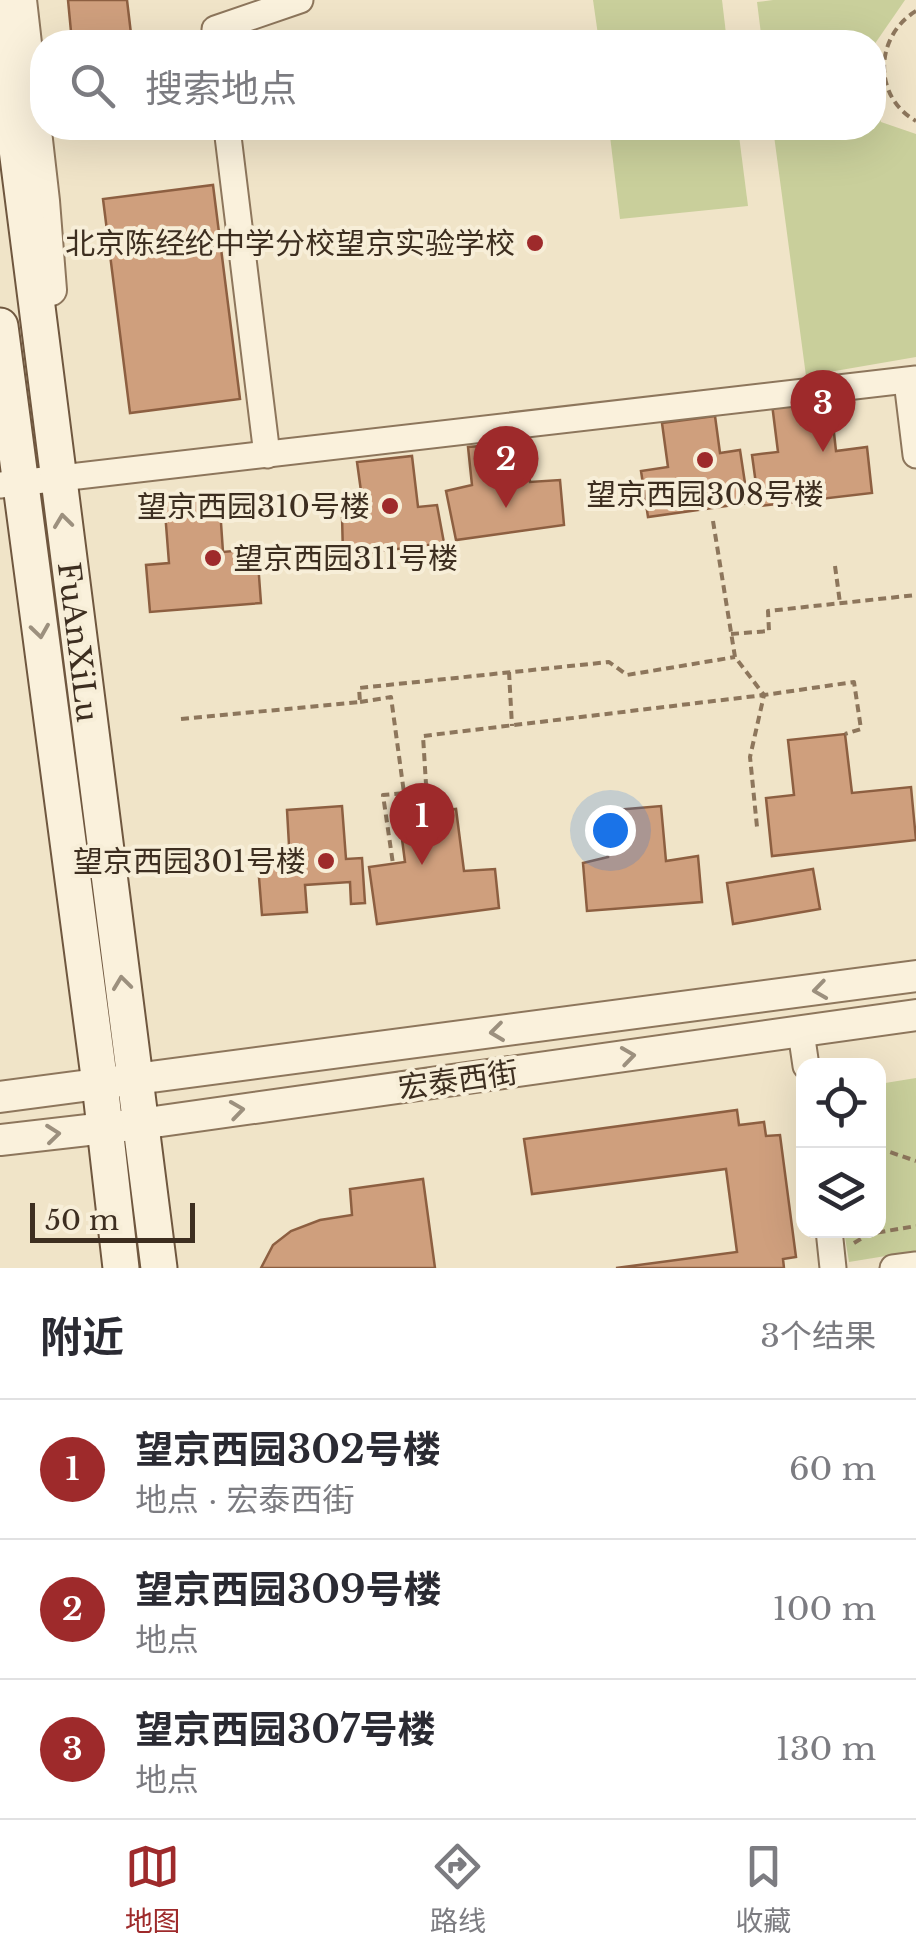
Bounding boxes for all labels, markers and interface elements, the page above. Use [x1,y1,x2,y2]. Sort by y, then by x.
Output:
search box [30,30,886,140]
icon: search [65,58,120,113]
text: 搜索地点 [145,65,297,112]
place label: 北京陈经纶中学分校望京实验学校 [65,225,515,262]
marker: 北京陈经纶中学分校望京实验学校 [524,232,546,254]
pin: 3 [790,370,856,452]
pin: 2 [474,426,538,508]
marker: 望京西园308号楼 [694,449,716,471]
place label: 望京西园308号楼 [586,476,824,513]
place label: 望京西园310号楼 [137,488,370,525]
marker: 望京西园310号楼 [379,495,401,517]
one-way arrow [53,513,74,530]
place label: 望京西园311号楼 [233,540,458,577]
marker: 望京西园311号楼 [202,547,224,569]
street label: FuAnXiLu [50,560,106,724]
one-way arrow [28,623,49,640]
pin: 1 [390,782,454,865]
your location [585,805,636,856]
place label: 望京西园301号楼 [73,843,306,880]
marker: 望京西园301号楼 [315,850,337,872]
one-way arrow [112,974,133,990]
one-way arrow [811,979,828,1000]
one-way arrow [489,1021,506,1042]
one-way arrow [620,1047,636,1068]
street label: 宏泰西街 [396,1053,520,1107]
map controls [796,1058,886,1238]
button: locate [796,1058,886,1148]
one-way arrow [229,1101,245,1122]
one-way arrow [45,1124,61,1145]
button: layers [796,1148,886,1238]
scale bar [30,1198,195,1242]
text: 50 m [45,1203,119,1238]
text: 附近 [40,1311,124,1363]
text: 3个结果 [760,1316,876,1356]
text: 望京西园302号楼 [135,1426,441,1473]
text: 1 [66,1449,79,1489]
text: 60 m [789,1449,876,1489]
text: 地点 · 宏泰西街 [135,1480,355,1520]
text: 望京西园309号楼 [135,1566,442,1613]
text: 2 [62,1589,83,1629]
text: 100 m [773,1589,876,1629]
text: 地点 [135,1620,199,1660]
text: 望京西园307号楼 [135,1706,436,1753]
text: 3 [62,1729,83,1769]
text: 130 m [776,1729,876,1769]
text: 地点 [135,1760,199,1800]
tab: 地图 [125,1839,181,1939]
tab: 路线 [430,1839,486,1939]
tab: 收藏 [735,1839,791,1939]

